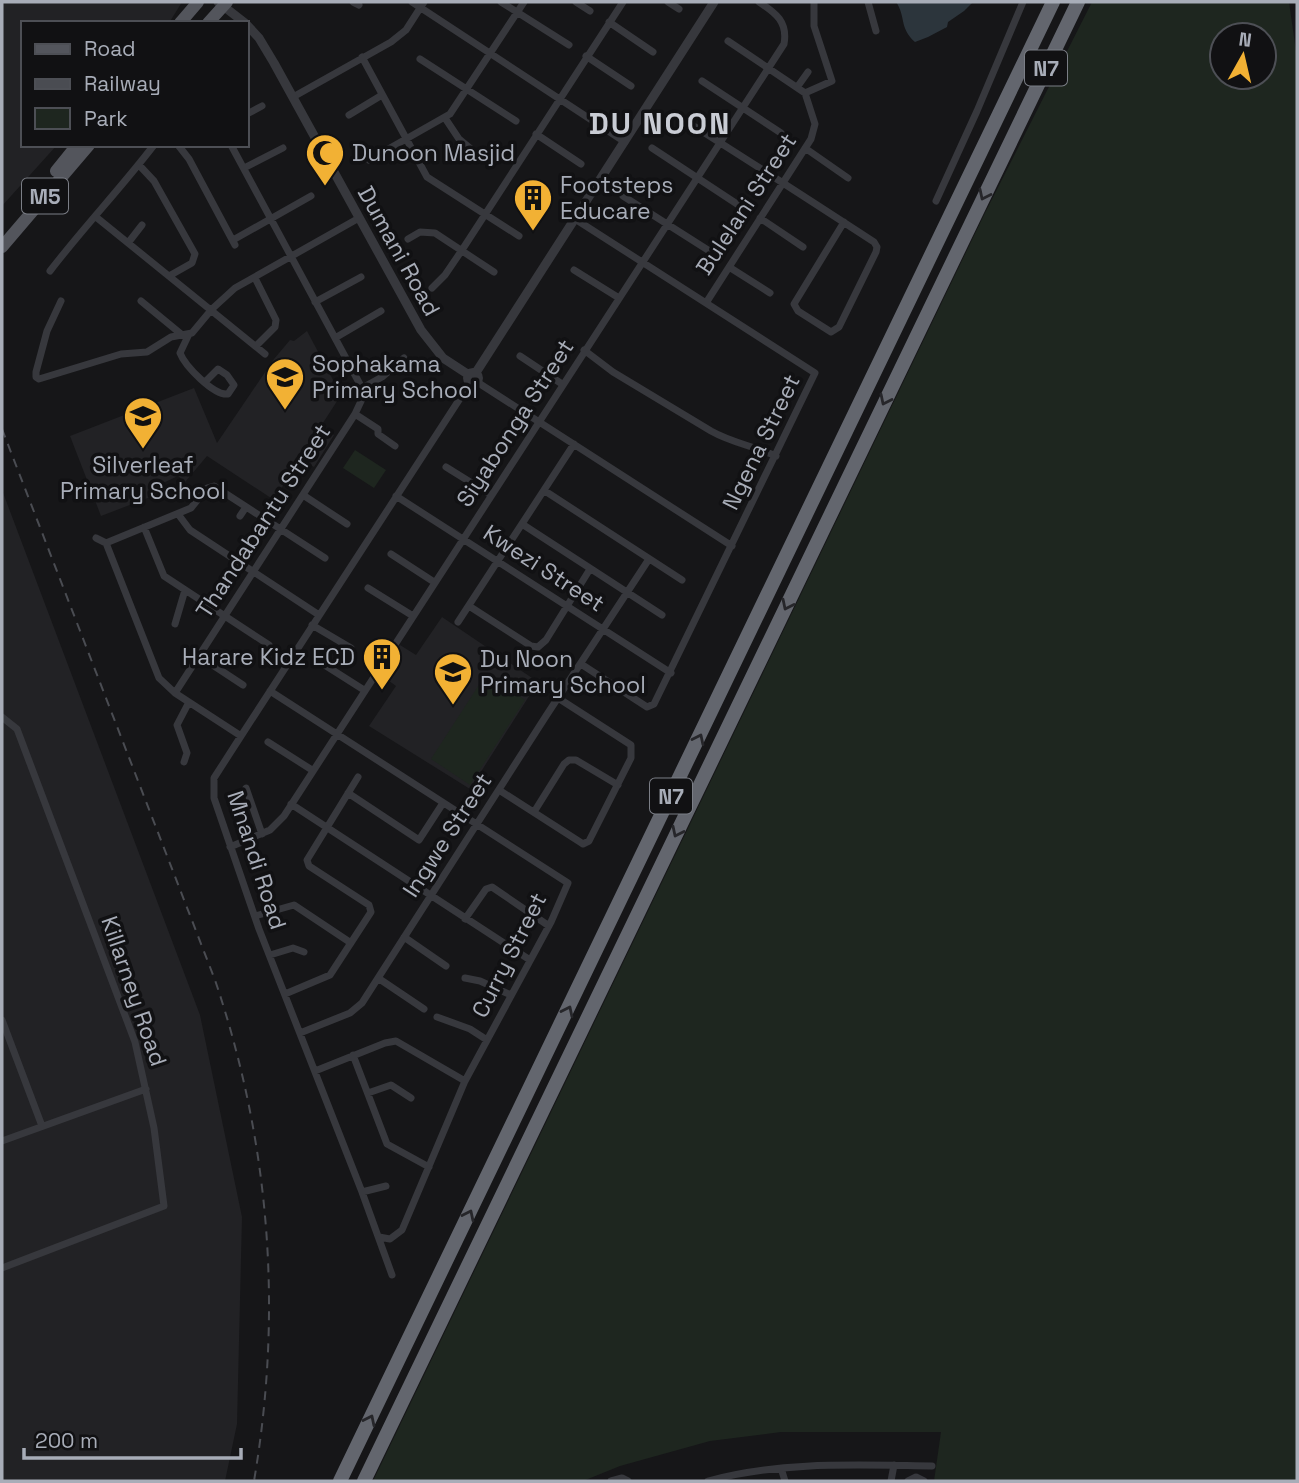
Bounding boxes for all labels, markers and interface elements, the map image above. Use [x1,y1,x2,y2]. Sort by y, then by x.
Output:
legend [21,21,248,147]
north arrow [1208,21,1278,91]
text: N [1237,26,1253,53]
text: Road [84,35,136,62]
road number: N7 [1025,50,1067,86]
text: Railway [84,70,161,97]
district label: DU NOON [589,104,731,143]
text: Park [84,105,128,132]
street label: Bulelani Street [689,127,803,281]
mosque icon: Dunoon Masjid [304,132,346,187]
place label: Dunoon Masjid [352,138,515,168]
place label: Footsteps Educare [560,170,673,226]
building icon: Footsteps Educare [512,177,554,232]
road number: M5 [22,178,68,214]
street label: Dumani Road [351,181,447,321]
one-way arrow [978,188,992,200]
street label: Siyabonga Street [449,333,581,513]
place label: Sophakama Primary School [312,349,478,405]
school or university icon: Sophakama Primary School [264,356,306,411]
street label: Ngena Street [715,369,807,515]
one-way arrow [880,393,894,405]
school or university icon: Silverleaf Primary School [122,395,164,450]
street label: Thandabantu Street [189,418,337,624]
place label: Silverleaf Primary School [60,450,226,506]
street label: Kwezi Street [478,518,610,618]
one-way arrow [781,598,795,610]
building icon: Harare Kidz ECD [361,636,403,691]
place label: Harare Kidz ECD [182,642,355,672]
place label: Du Noon Primary School [480,644,646,700]
school or university icon: Du Noon Primary School [432,651,474,706]
one-way arrow [691,734,705,746]
street label: Ingwe Street [396,767,498,903]
road number: N7 [650,778,692,814]
street label: Mnandi Road [220,787,294,933]
one-way arrow [671,825,685,837]
street label: Curry Street [465,887,553,1023]
street label: Killarney Road [94,912,174,1070]
one-way arrow [560,1006,574,1018]
one-way arrow [461,1210,475,1222]
one-way arrow [361,1415,375,1427]
scale bar [24,1416,242,1460]
text: 200 m [35,1427,98,1454]

